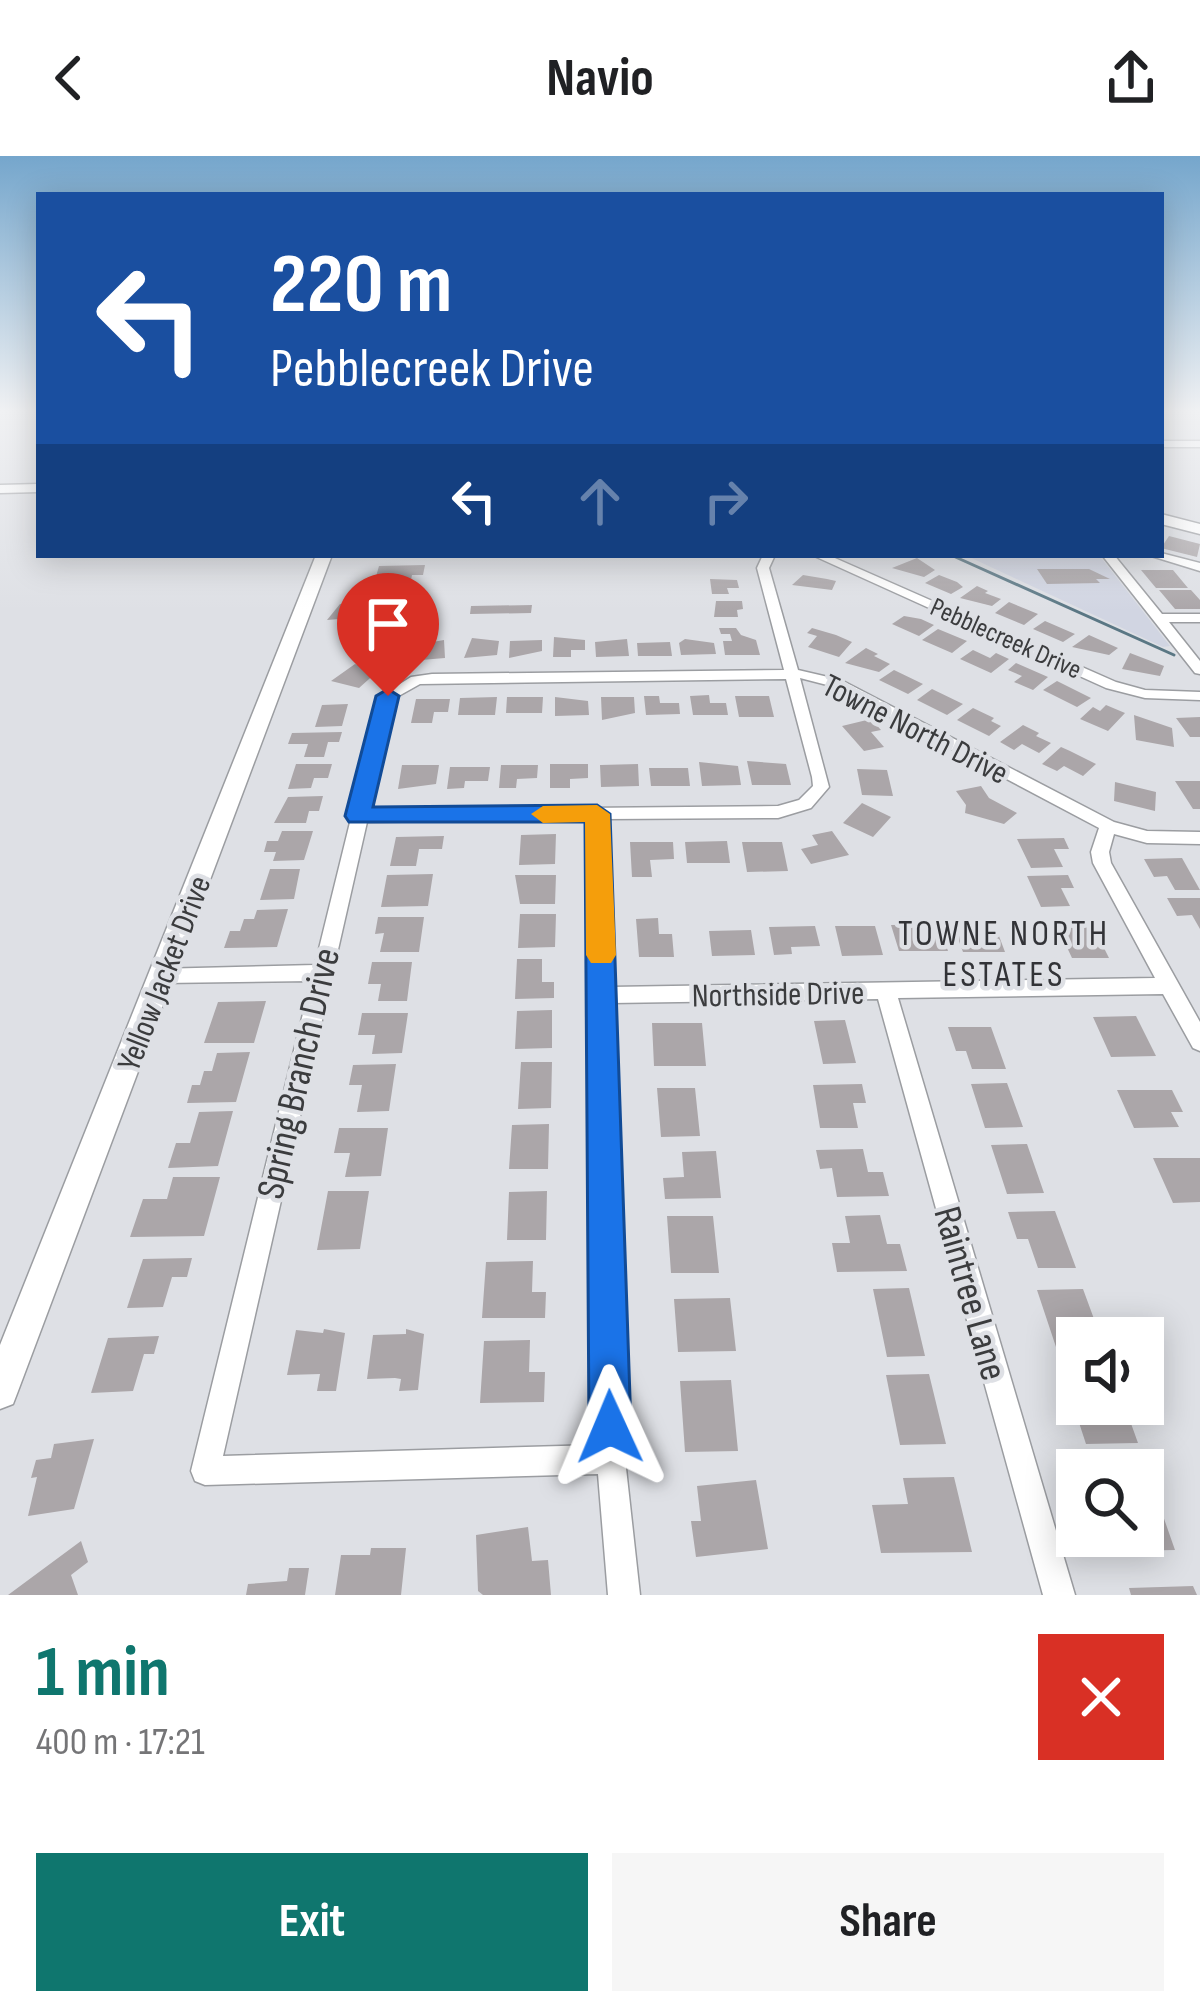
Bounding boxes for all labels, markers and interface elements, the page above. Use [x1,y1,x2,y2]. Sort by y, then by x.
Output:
icon: back [36,45,102,111]
icon: share [1098,45,1164,111]
text: Navio [546,46,654,111]
text: 220 m [270,235,452,336]
icon: left [72,240,228,396]
text: Pebblecreek Drive [270,337,594,402]
icon: left [441,468,507,534]
icon: ahead [567,468,633,534]
icon: right [693,468,759,534]
pin [337,573,439,696]
icon: arrive [355,591,421,657]
street label: Pebblecreek Drive [925,591,1086,686]
street label: Towne North Drive [815,666,1015,794]
street label: Yellow Jacket Drive [109,870,220,1077]
district label: TOWNE NORTH ESTATES [898,913,1110,997]
street label: Spring Branch Drive [248,944,351,1204]
street label: Northside Drive [691,973,865,1017]
street label: Raintree Lane [922,1201,1017,1386]
map controls [1056,1317,1164,1557]
button: sound [1056,1317,1164,1425]
position arrow [547,1364,673,1490]
button: search [1056,1449,1164,1557]
text: 1 min [36,1630,170,1717]
button: close [1038,1634,1164,1760]
text: 400 m · 17:21 [36,1719,205,1766]
button: Exit [36,1853,588,1991]
button: Share [612,1853,1164,1991]

